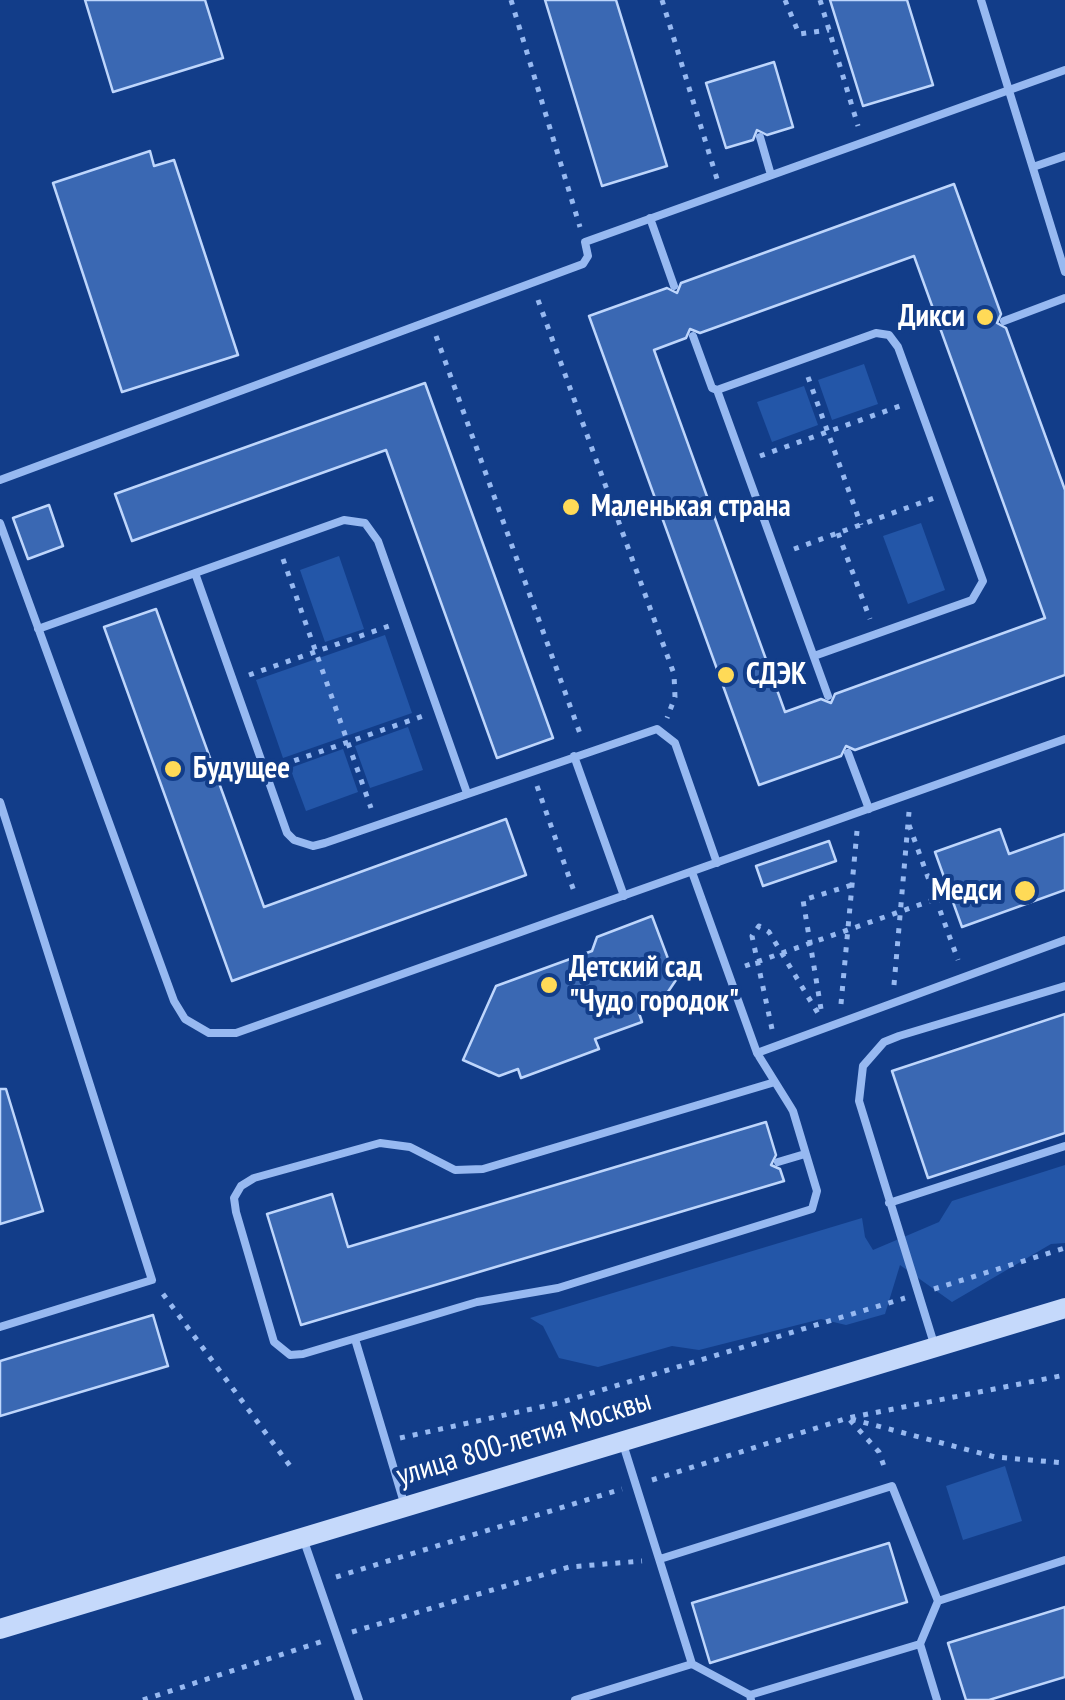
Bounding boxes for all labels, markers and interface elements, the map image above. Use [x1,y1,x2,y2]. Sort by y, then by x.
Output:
place label: Дикси [898,299,965,335]
marker: Дикси [974,306,996,328]
place label: Маленькая страна [591,489,791,525]
marker: Маленькая страна [560,496,582,518]
place label: СДЭК [746,657,807,693]
marker: СДЭК [715,664,737,686]
place label: Будущее [193,751,290,787]
marker: Будущее [162,758,184,780]
place label: Медси [931,873,1002,909]
marker: Медси [1012,878,1038,904]
place label: Детский сад "Чудо городок" [569,950,739,1020]
marker: Детский сад "Чудо городок" [538,974,560,996]
street label: улица 800-летия Москвы [392,1383,656,1495]

